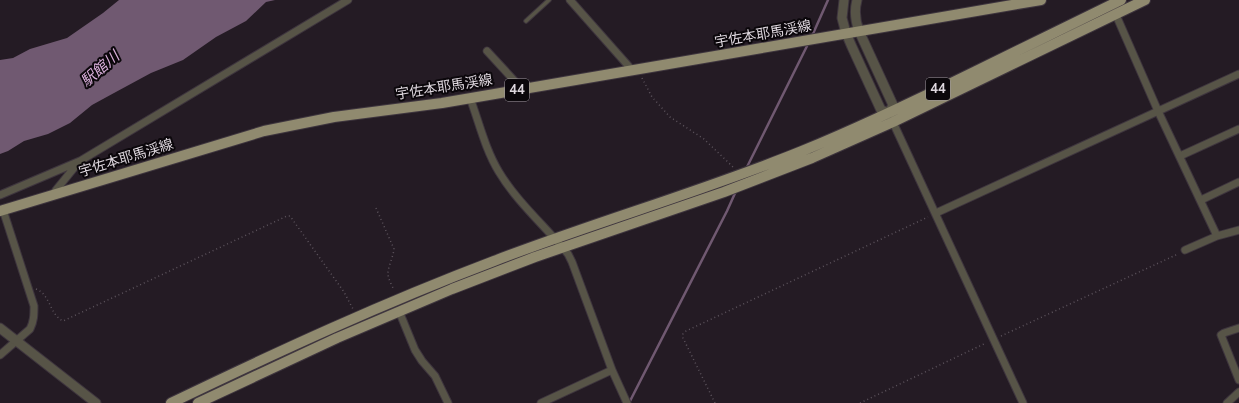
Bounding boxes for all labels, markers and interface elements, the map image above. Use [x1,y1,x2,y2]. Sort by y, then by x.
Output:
street label: 宇佐本耶馬渓線 [713,16,813,52]
water label: 駅館川 [76,45,125,91]
street label: 宇佐本耶馬渓線 [394,70,494,104]
road number: 44 [926,78,950,100]
road number: 44 [505,79,529,101]
street label: 宇佐本耶馬渓線 [76,135,176,181]

